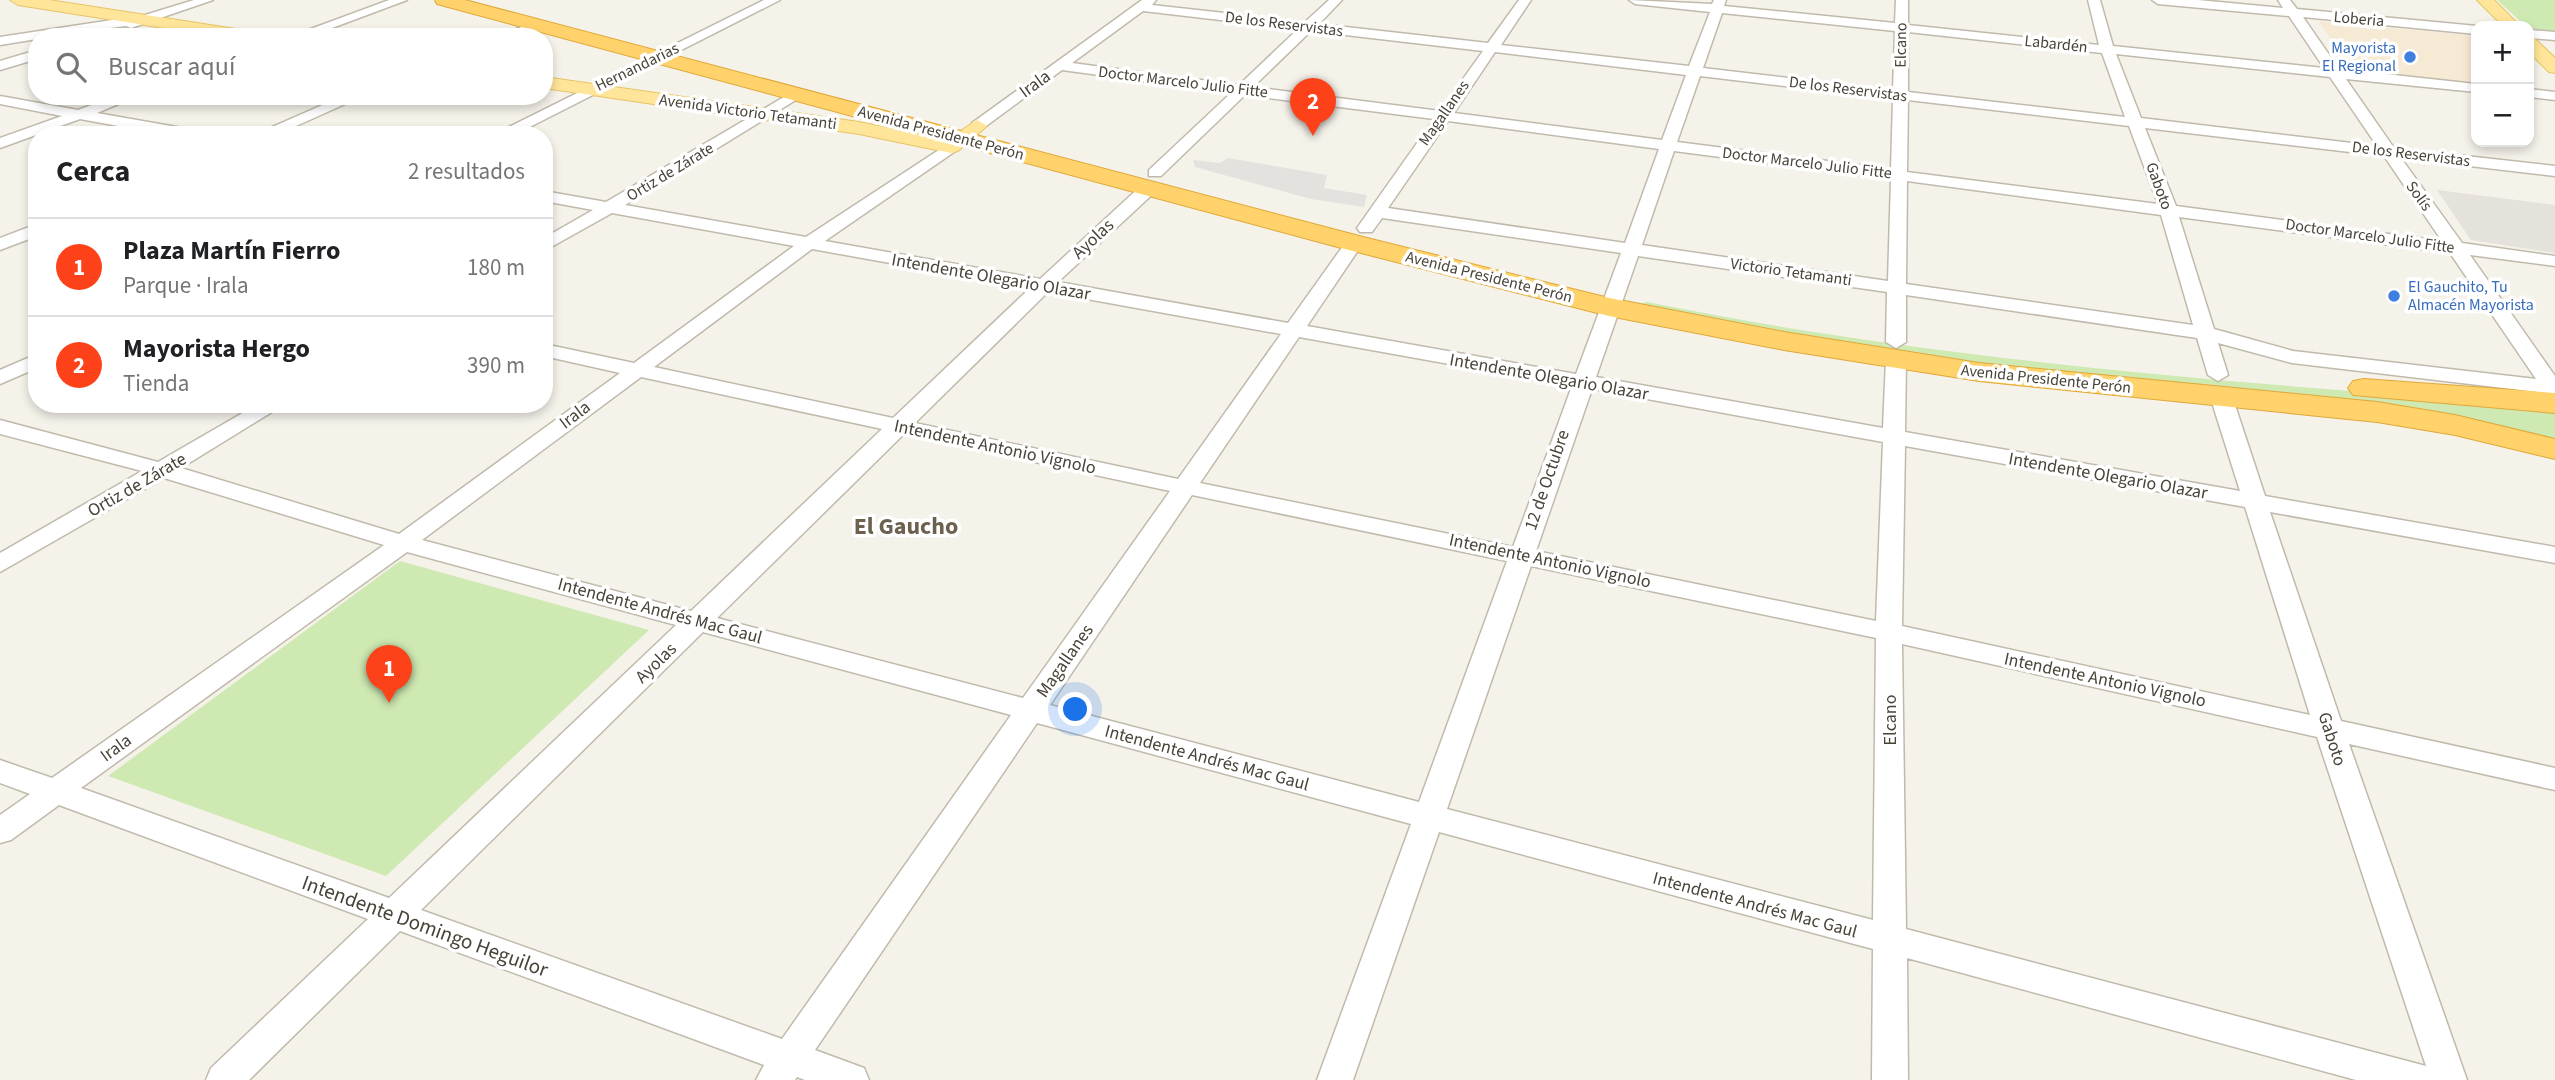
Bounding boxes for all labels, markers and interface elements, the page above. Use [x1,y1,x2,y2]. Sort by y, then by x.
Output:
street label: De los Reservistas [1224,6,1345,42]
street label: Loberia [2333,6,2385,32]
map controls [2471,21,2534,147]
button: + [2471,21,2534,84]
street label: Elcano [1890,22,1912,68]
search box [28,28,553,105]
street label: Labardén [2023,30,2089,58]
street label: Hernandarias [591,37,683,97]
place label: Mayorista El Regional [2322,37,2396,77]
icon: search [52,48,90,86]
text: Buscar aquí [108,48,235,85]
marker: Mayorista El Regional [2402,49,2418,65]
street label: Doctor Marcelo Julio Fitte [1097,61,1269,103]
street label: Irala [1014,64,1056,104]
street label: De los Reservistas [1788,71,1909,107]
street label: Magallanes [1413,76,1475,150]
pin: 2 [1290,78,1336,136]
button: − [2471,84,2534,147]
street label: Avenida Victorio Tetamanti [658,89,838,135]
street label: Avenida Presidente Perón [856,100,1026,166]
street label: De los Reservistas [2351,136,2472,172]
street label: Ortiz de Zárate [622,137,718,207]
street label: Doctor Marcelo Julio Fitte [1721,142,1893,184]
text: Cerca [56,150,130,193]
text: 2 resultados [408,155,525,188]
street label: Gaboto [2140,159,2178,213]
street label: Solís [2401,177,2437,216]
street label: Ayolas [1067,213,1119,265]
street label: Doctor Marcelo Julio Fitte [2284,213,2456,259]
text: Plaza Martín Fierro [123,232,340,269]
street label: Avenida Presidente Perón [1403,246,1575,308]
street label: Intendente Olegario Olazar [890,247,1093,307]
text: 1 [73,251,85,284]
text: 180 m [467,251,525,284]
street label: Victorio Tetamanti [1729,253,1853,291]
text: Parque · Irala [123,269,249,302]
place label: El Gauchito, Tu Almacén Mayorista [2408,276,2534,316]
marker: El Gauchito, Tu Almacén Mayorista [2386,288,2402,304]
text: Mayorista Hergo [123,330,310,367]
street label: Intendente Olegario Olazar [1448,347,1651,407]
text: 2 [73,349,85,382]
text: 390 m [467,349,525,382]
street label: Avenida Presidente Perón [1960,359,2132,399]
text: Tienda [123,367,189,400]
street label: Irala [554,395,596,435]
street label: Intendente Antonio Vignolo [892,413,1098,481]
street label: 12 de Octubre [1518,426,1576,534]
street label: Intendente Olegario Olazar [2007,446,2210,506]
street label: Ortiz de Zárate [83,447,191,523]
district label: El Gaucho [854,509,958,544]
street label: Intendente Antonio Vignolo [1447,527,1653,595]
street label: Intendente Andrés Mac Gaul [555,572,765,650]
street label: Magallanes [1031,619,1099,703]
street label: Ayolas [630,637,682,689]
pin: 1 [366,645,412,703]
street label: Intendente Antonio Vignolo [2002,646,2208,714]
your location [1058,692,1092,726]
street label: Elcano [1878,695,1903,745]
street label: Gaboto [2312,709,2352,769]
street label: Intendente Andrés Mac Gaul [1102,719,1312,797]
street label: Irala [95,728,137,768]
street label: Intendente Andrés Mac Gaul [1650,866,1860,944]
street label: Intendente Domingo Heguilor [298,867,553,985]

